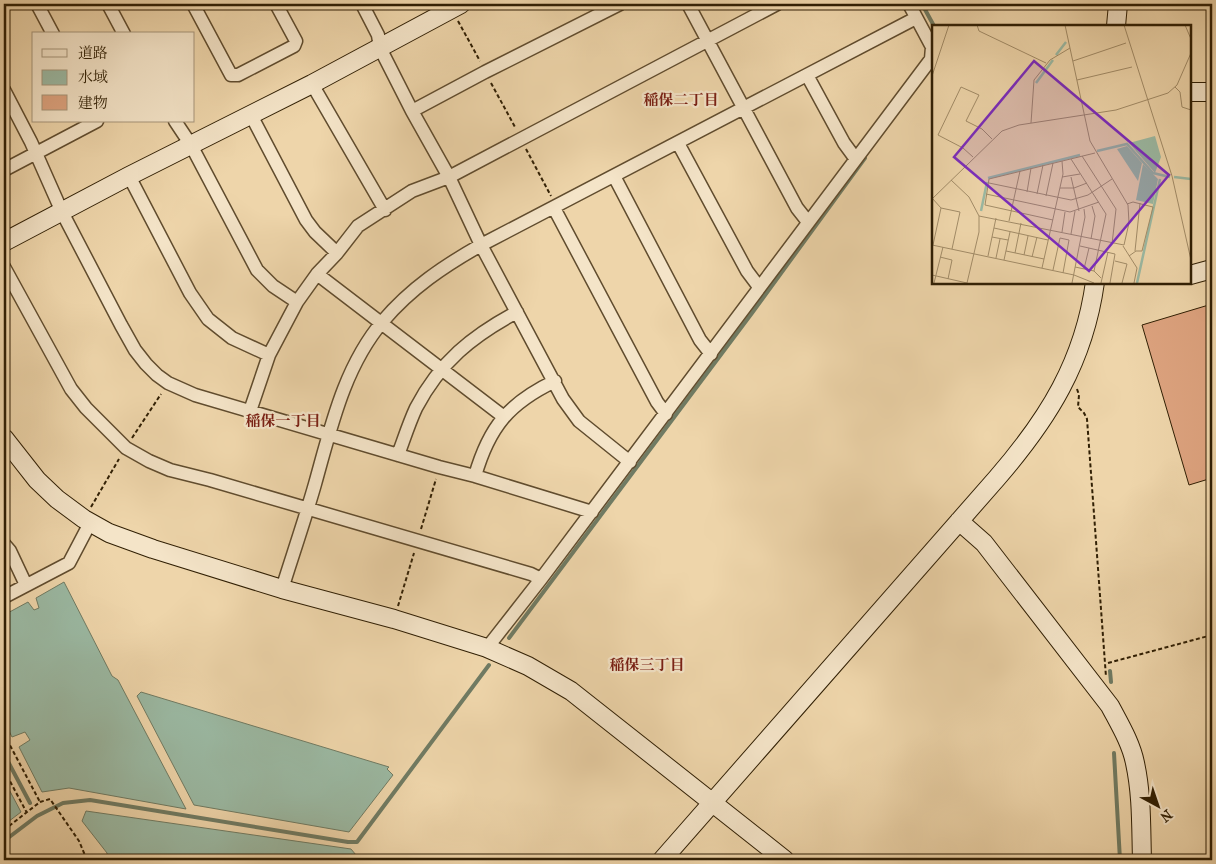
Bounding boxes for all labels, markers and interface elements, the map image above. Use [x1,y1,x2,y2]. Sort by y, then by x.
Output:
inset map [932,25,1191,284]
legend [32,32,195,122]
text: 道路 [78,44,108,62]
text: 水域 [78,68,108,86]
district label: 稲保二丁目 [643,91,719,109]
text: 建物 [78,94,108,112]
district label: 稲保一丁目 [245,412,321,430]
district label: 稲保三丁目 [609,656,685,674]
north arrow [1134,782,1184,832]
text: N [1156,806,1176,826]

